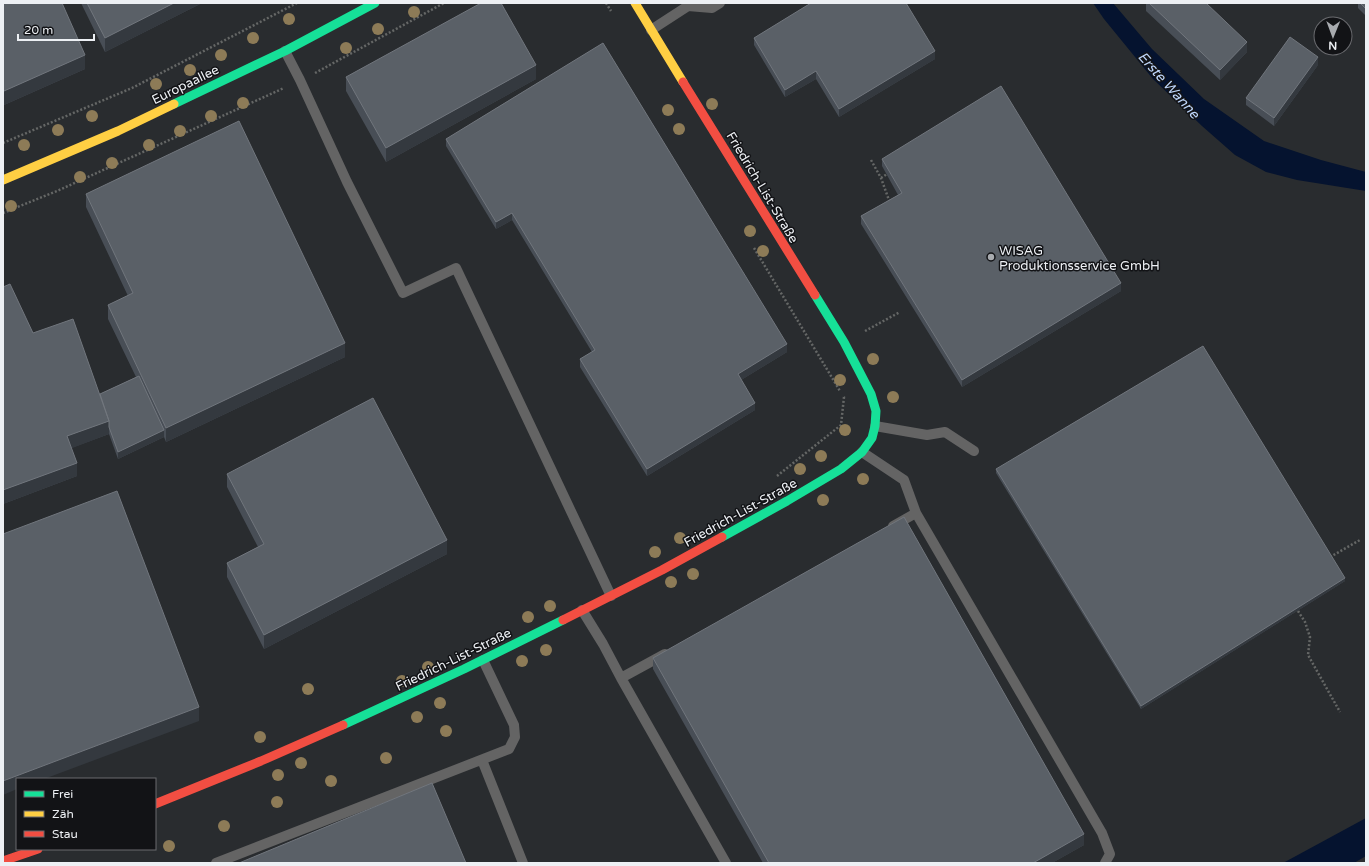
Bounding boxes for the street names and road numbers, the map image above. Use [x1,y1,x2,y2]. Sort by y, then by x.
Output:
street label: Europaallee [149,62,222,108]
street label: Friedrich-List-Straße [723,129,802,246]
street label: Friedrich-List-Straße [681,475,800,551]
street label: Friedrich-List-Straße [393,625,514,695]

